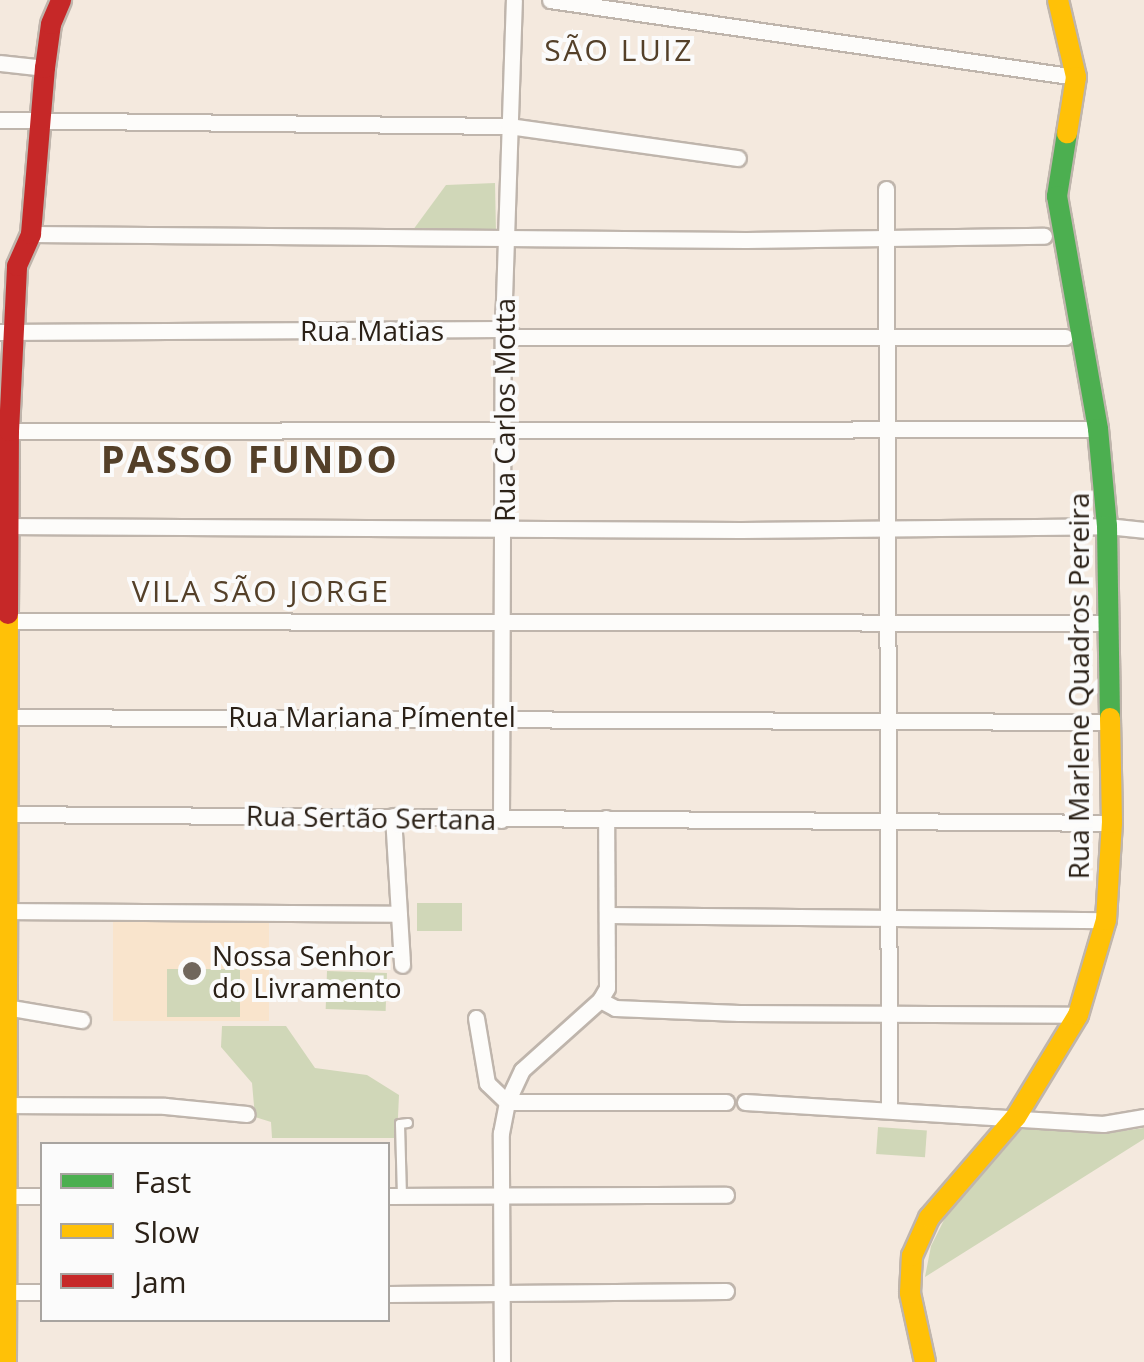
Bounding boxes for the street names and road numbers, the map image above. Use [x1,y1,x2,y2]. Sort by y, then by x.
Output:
street label: Rua Carlos Motta [487,298,521,522]
street label: Rua Matias [300,313,444,347]
street label: Rua Marlene Quadros Pereira [1061,493,1095,879]
street label: Rua Mariana Pímentel [228,699,516,733]
street label: Rua Sertão Sertana [246,798,496,836]

